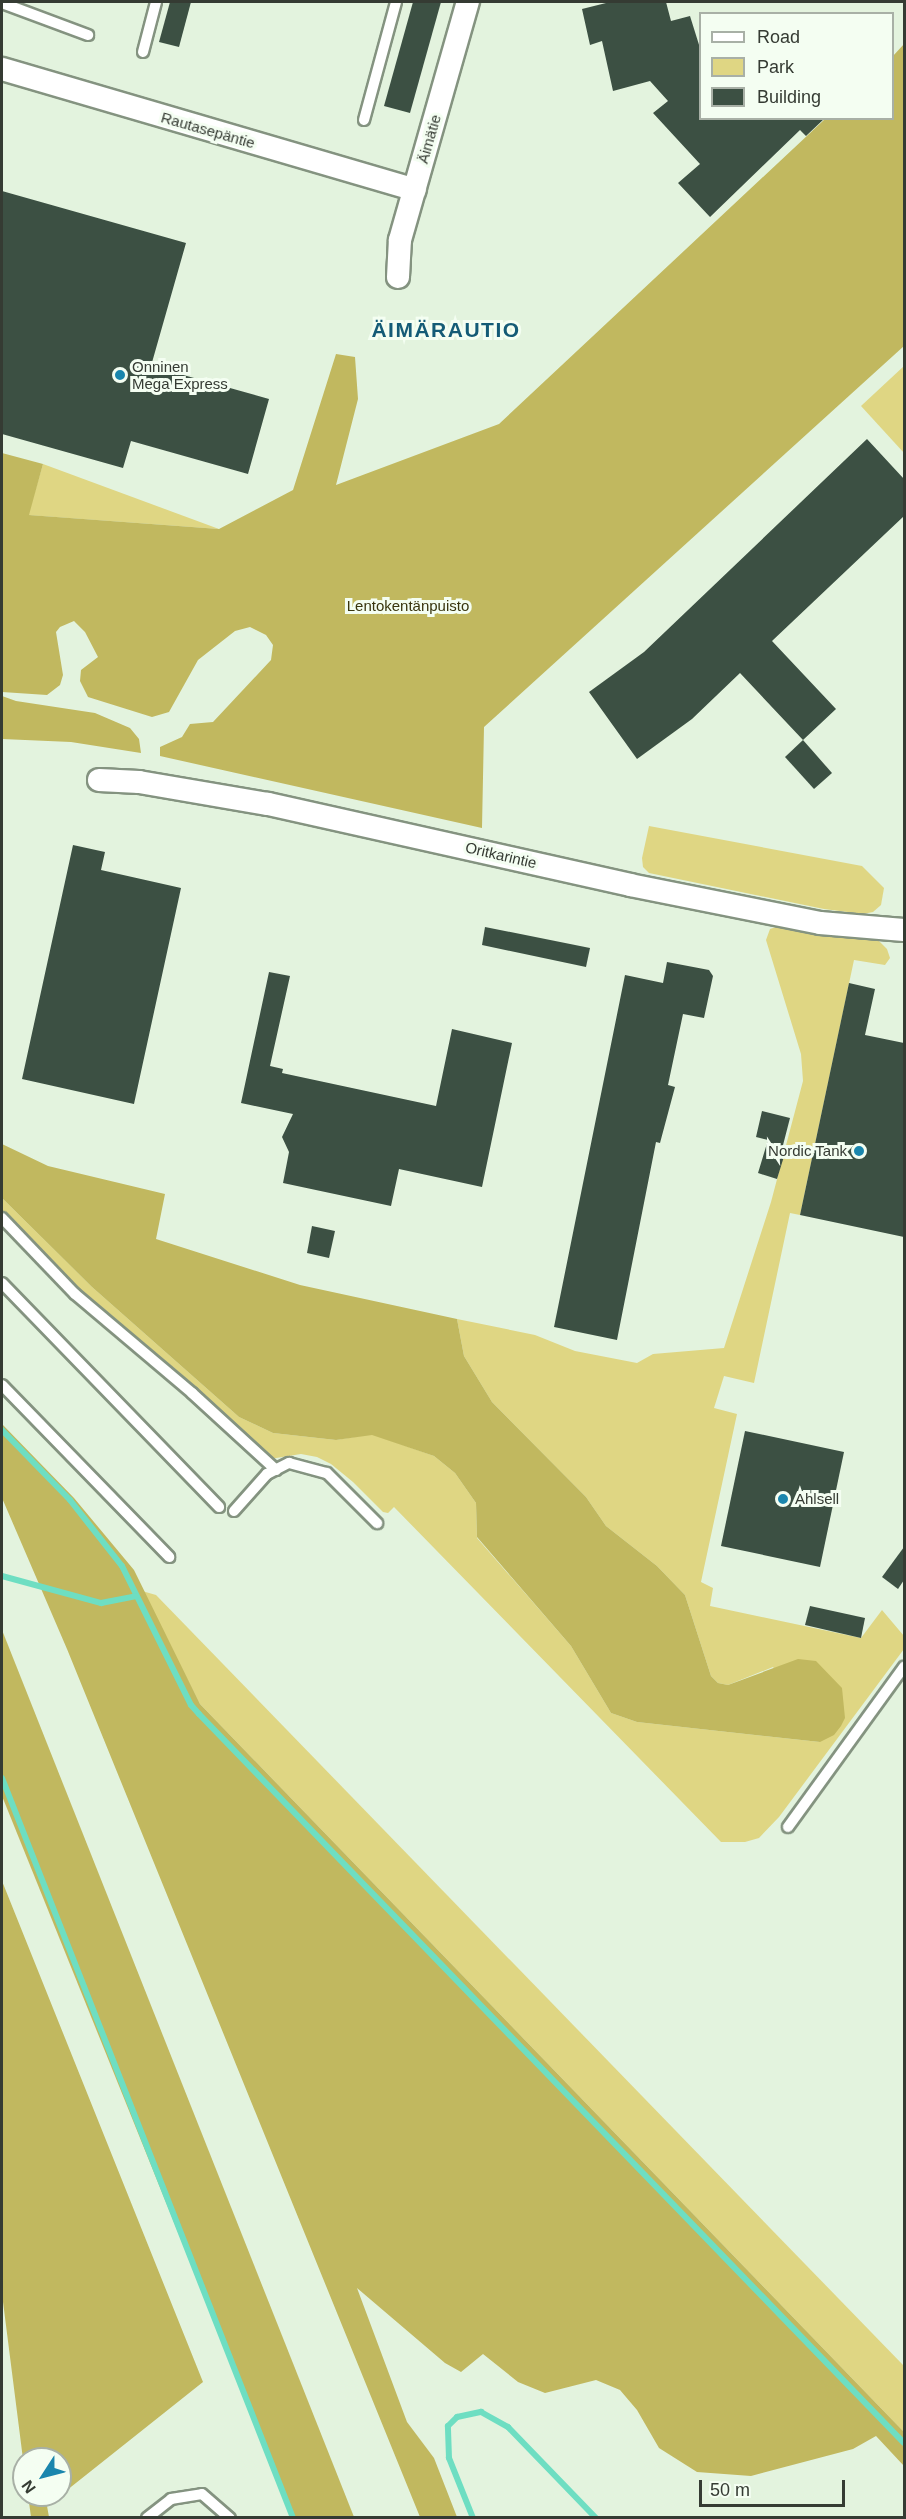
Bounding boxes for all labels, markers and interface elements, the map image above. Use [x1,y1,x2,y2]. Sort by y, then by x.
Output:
legend [699,12,894,120]
text: Road [757,27,800,47]
text: Park [757,57,794,77]
text: Building [757,87,821,107]
street label: Rautasepäntie [159,108,257,152]
street label: Äimätie [413,112,445,166]
district label: ÄIMÄRAUTIO [371,317,521,343]
place label: Onninen Mega Express [132,357,228,392]
marker: Onninen Mega Express [113,368,127,382]
park label: Lentokentänpuisto [347,597,469,615]
street label: Oritkarintie [464,838,538,872]
place label: Nordic Tank [768,1142,847,1160]
marker: Nordic Tank [852,1144,866,1158]
place label: Ahlsell [795,1490,839,1508]
marker: Ahlsell [776,1492,790,1506]
north arrow [12,2447,72,2507]
scale bar [702,2468,848,2506]
text: N [18,2477,39,2496]
text: 50 m [710,2480,750,2500]

